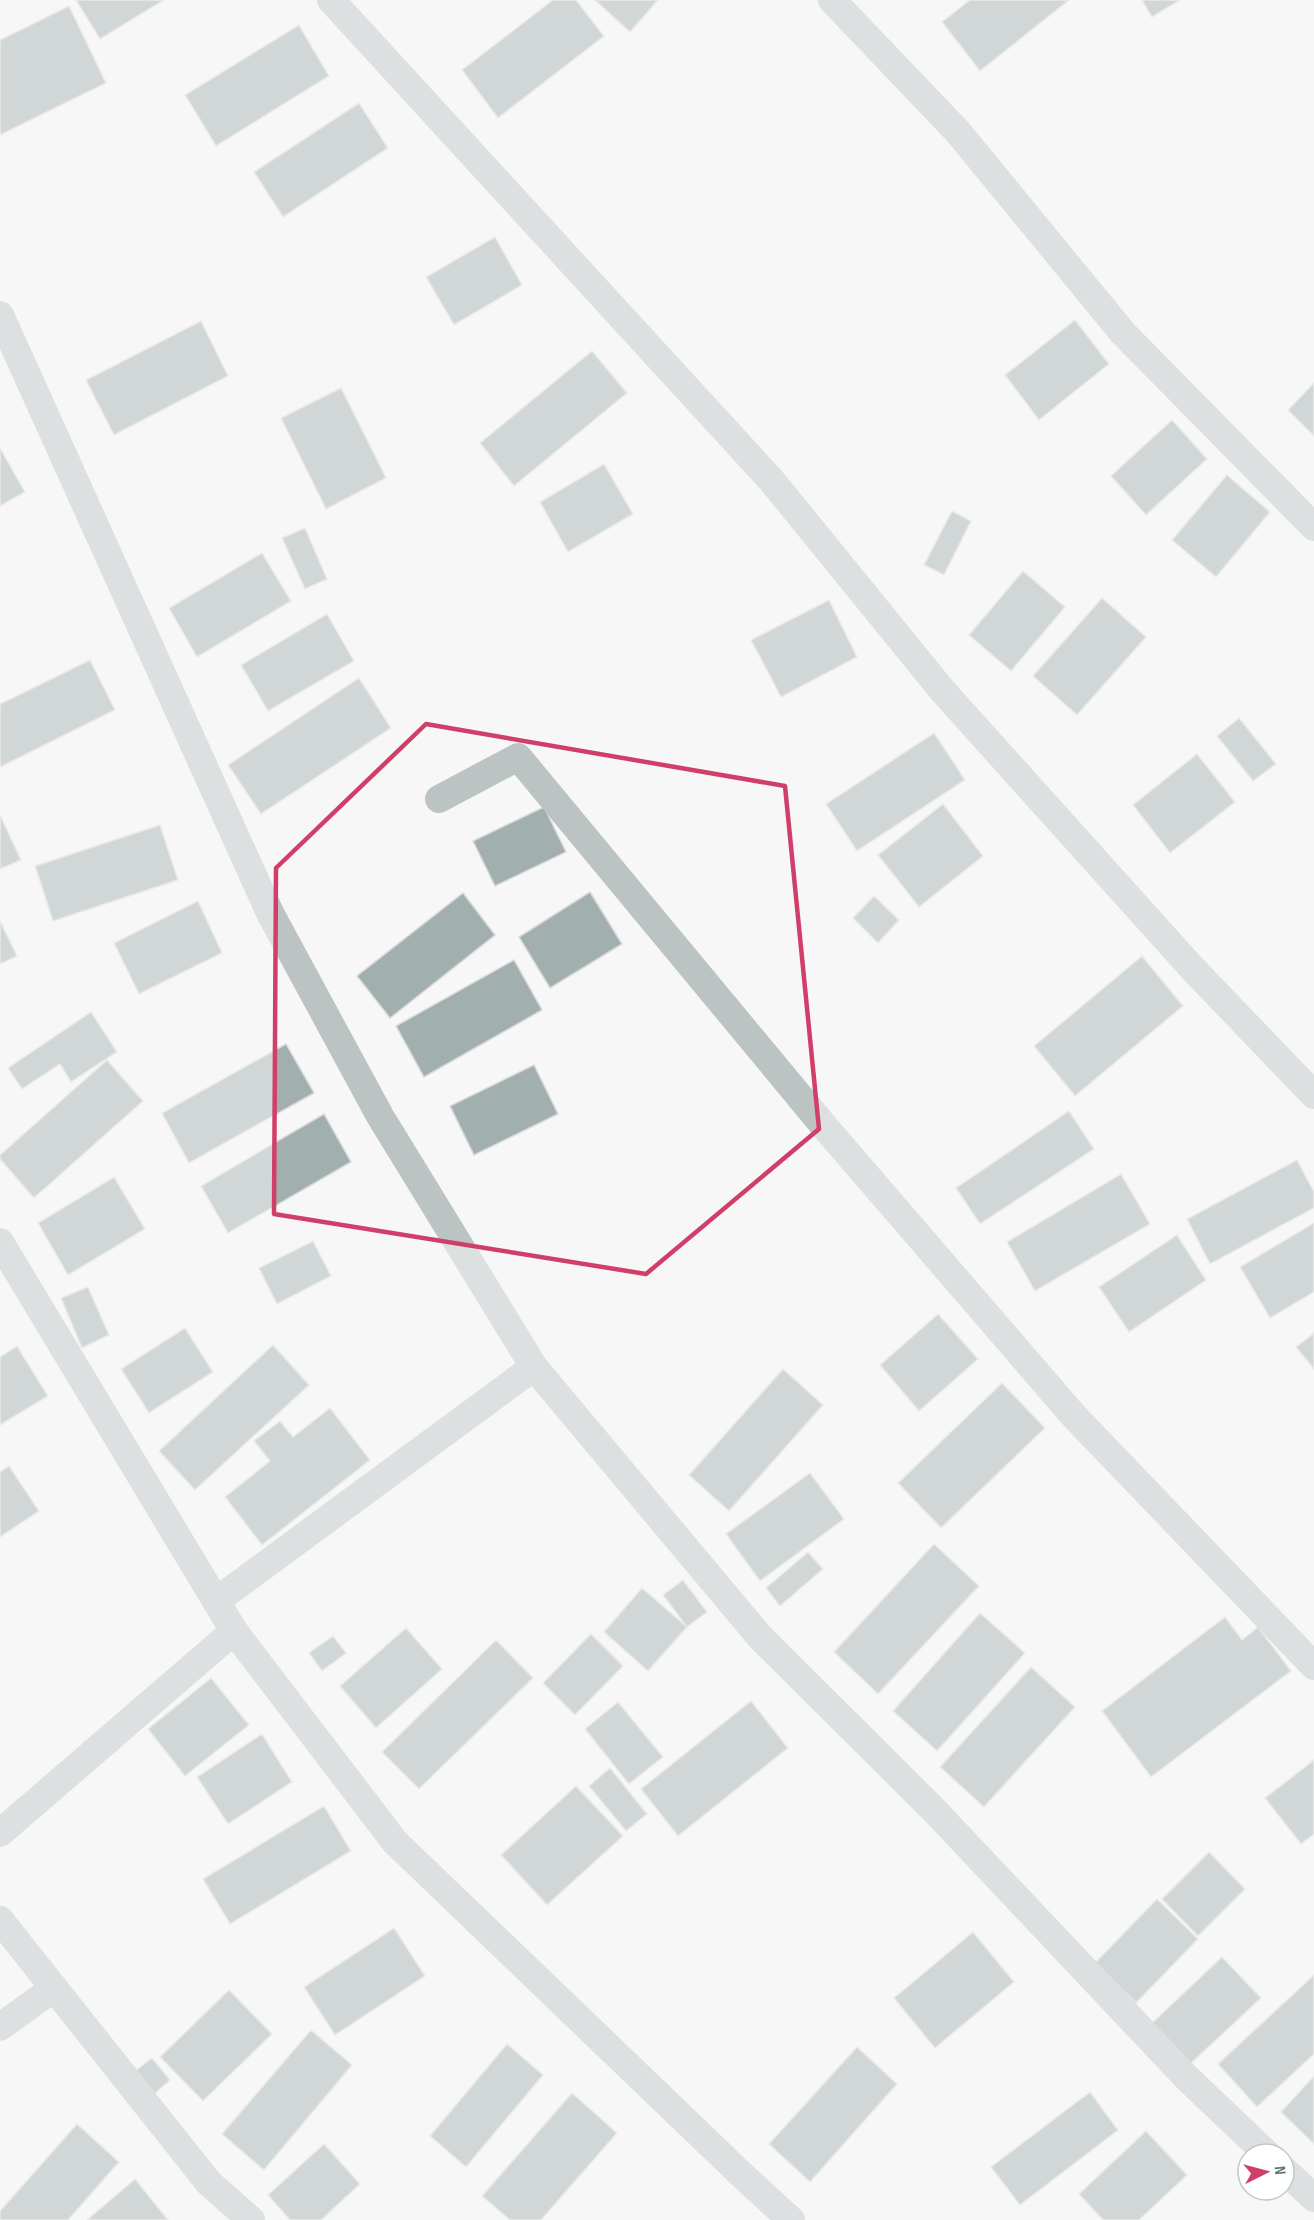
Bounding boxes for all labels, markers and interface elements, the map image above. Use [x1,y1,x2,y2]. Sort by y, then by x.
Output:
north arrow [1236,2142,1296,2202]
text: N [1270,2165,1289,2176]

